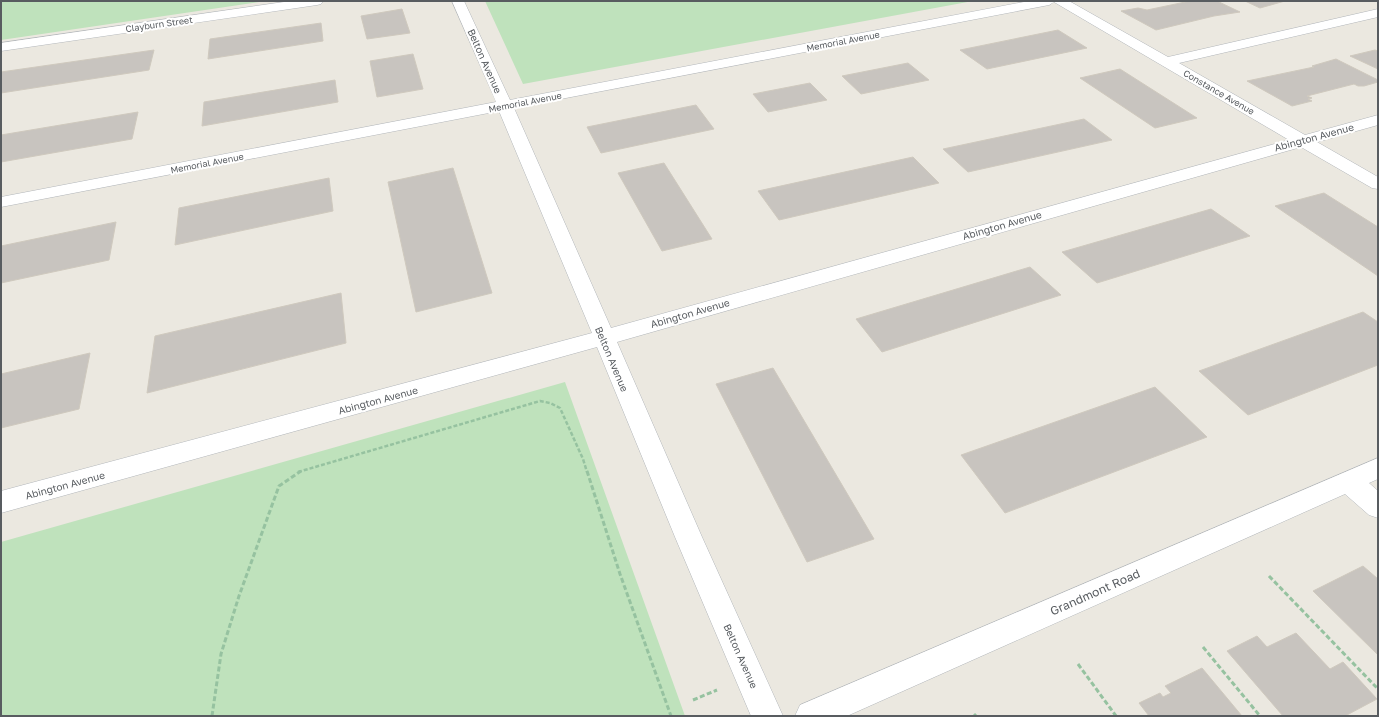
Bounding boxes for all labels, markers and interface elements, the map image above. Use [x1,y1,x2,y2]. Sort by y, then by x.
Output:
street label: Clayburn Street [125,14,194,34]
street label: Belton Avenue [465,27,505,95]
street label: Memorial Avenue [806,29,880,53]
street label: Constance Avenue [1182,67,1256,117]
street label: Memorial Avenue [488,90,562,114]
street label: Abington Avenue [1273,121,1355,153]
street label: Memorial Avenue [170,151,244,175]
street label: Abington Avenue [961,208,1043,242]
street label: Abington Avenue [649,296,731,330]
street label: Belton Avenue [593,325,631,393]
street label: Abington Avenue [337,384,419,416]
street label: Abington Avenue [24,469,106,501]
street label: Grandmont Road [1048,565,1142,619]
street label: Belton Avenue [721,622,761,690]

